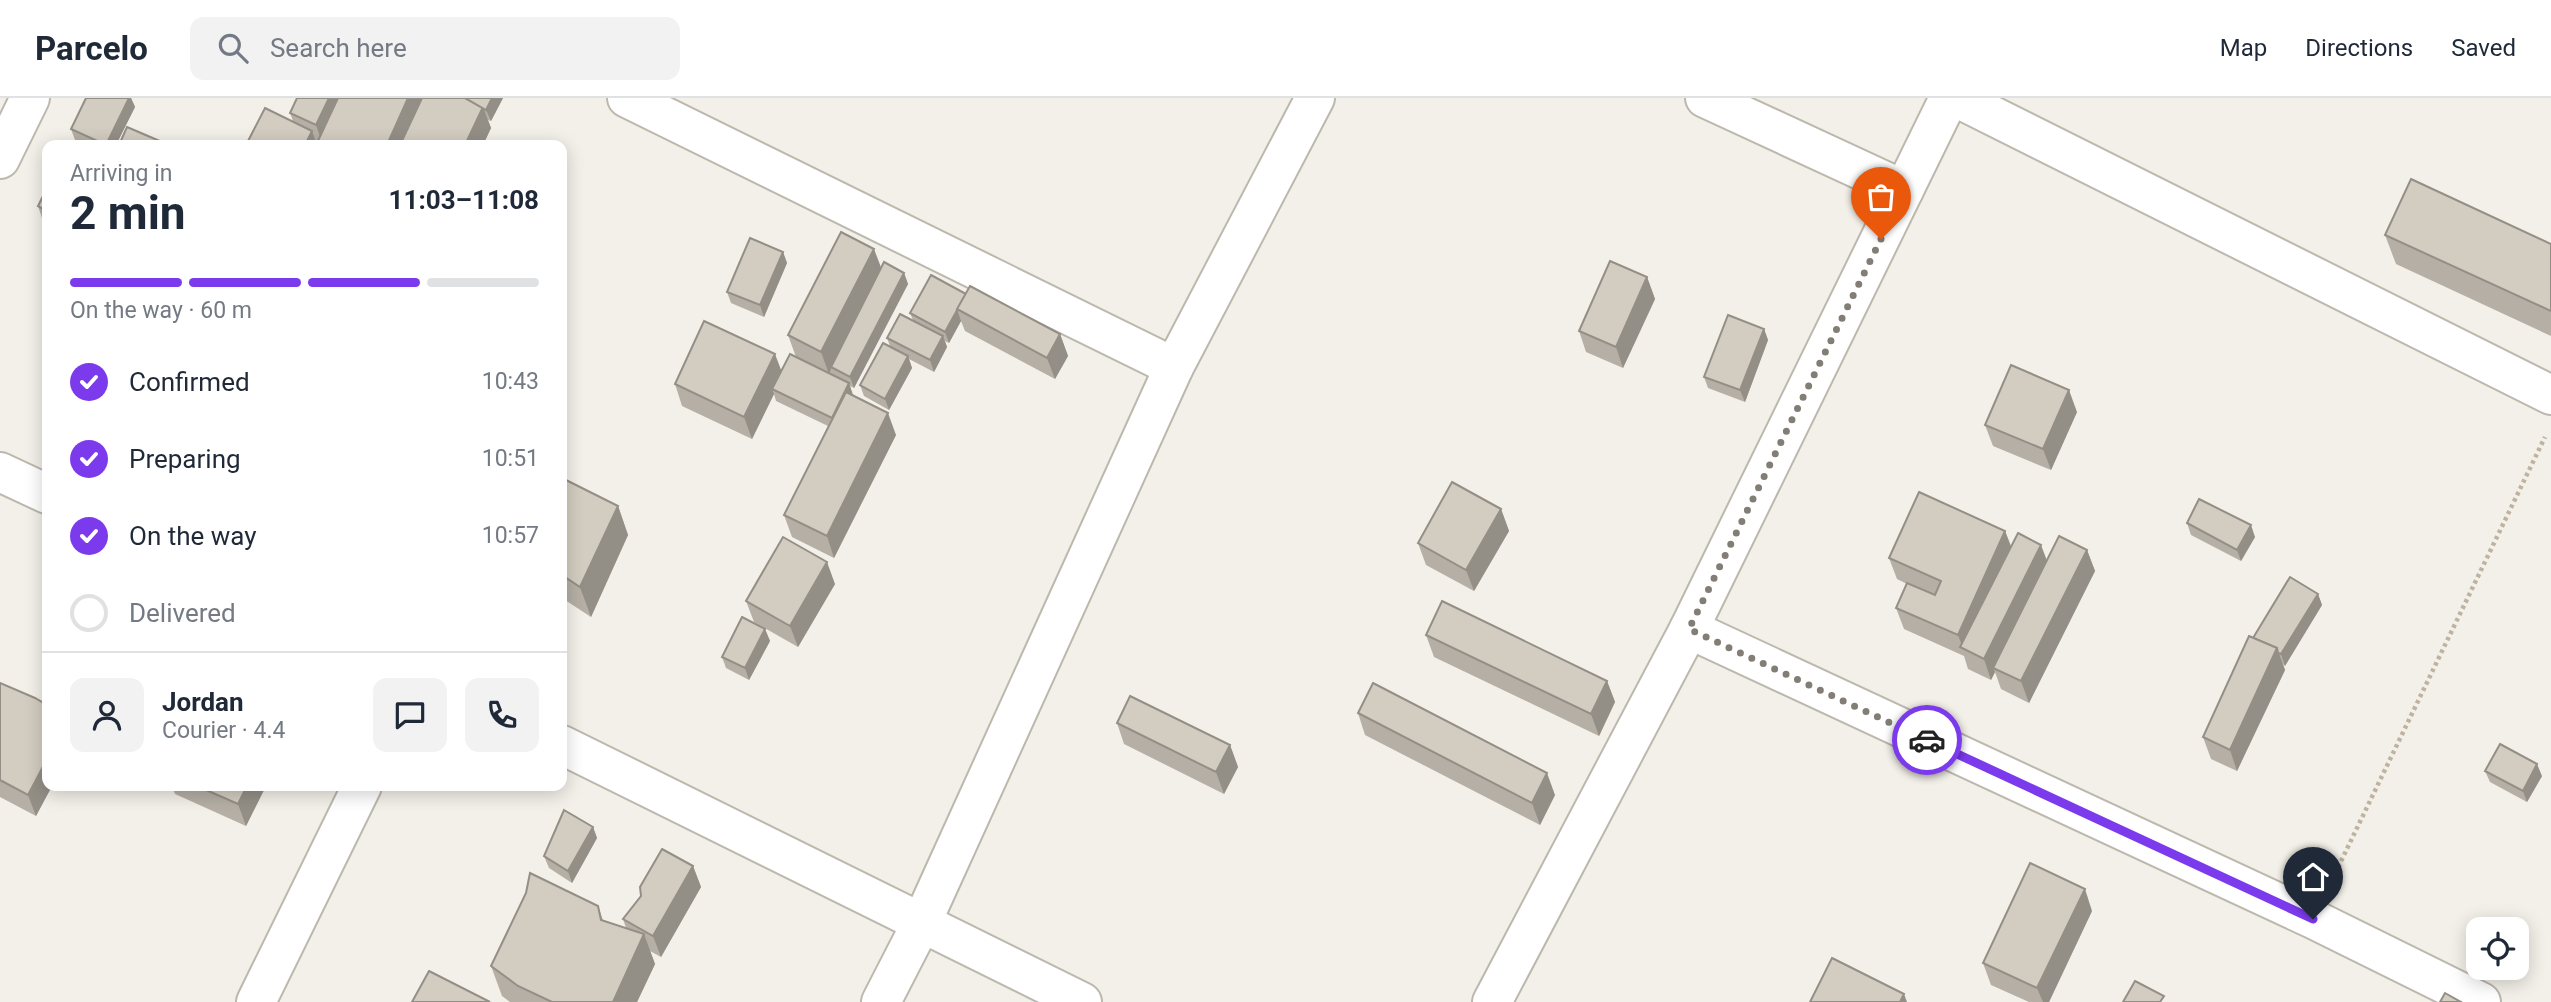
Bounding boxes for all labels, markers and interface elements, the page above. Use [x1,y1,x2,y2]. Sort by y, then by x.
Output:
search box [190,17,680,80]
text: Parcelo [35,29,148,68]
icon: search [214,29,252,67]
text: Search here [270,33,407,63]
text: Map [2220,34,2267,62]
text: Directions [2305,34,2413,62]
text: Saved [2451,34,2516,62]
text: Arriving in [70,160,173,187]
pin [1851,167,1911,239]
icon: bag [1862,178,1900,216]
text: 11:03–11:08 [389,185,539,215]
text: 2 min [70,186,186,240]
text: On the way · 60 m [70,297,252,324]
icon: check [70,363,108,401]
text: Confirmed [129,367,250,397]
text: 10:43 [482,368,539,395]
icon: check [70,440,108,478]
text: Preparing [129,444,241,474]
text: 10:51 [482,445,539,472]
icon: check [70,517,108,555]
text: On the way [129,521,257,551]
text: 10:57 [482,522,539,549]
text: Delivered [129,598,236,628]
button: person [70,678,144,752]
button: chat [373,678,447,752]
button: phone [465,678,539,752]
text: Jordan [162,687,244,717]
courier [1892,705,1962,775]
text: Courier · 4.4 [162,717,285,744]
icon: car [1908,721,1946,759]
pin [2283,847,2343,919]
icon: home [2294,858,2332,896]
map controls [2466,917,2529,980]
button: locate [2466,917,2529,980]

